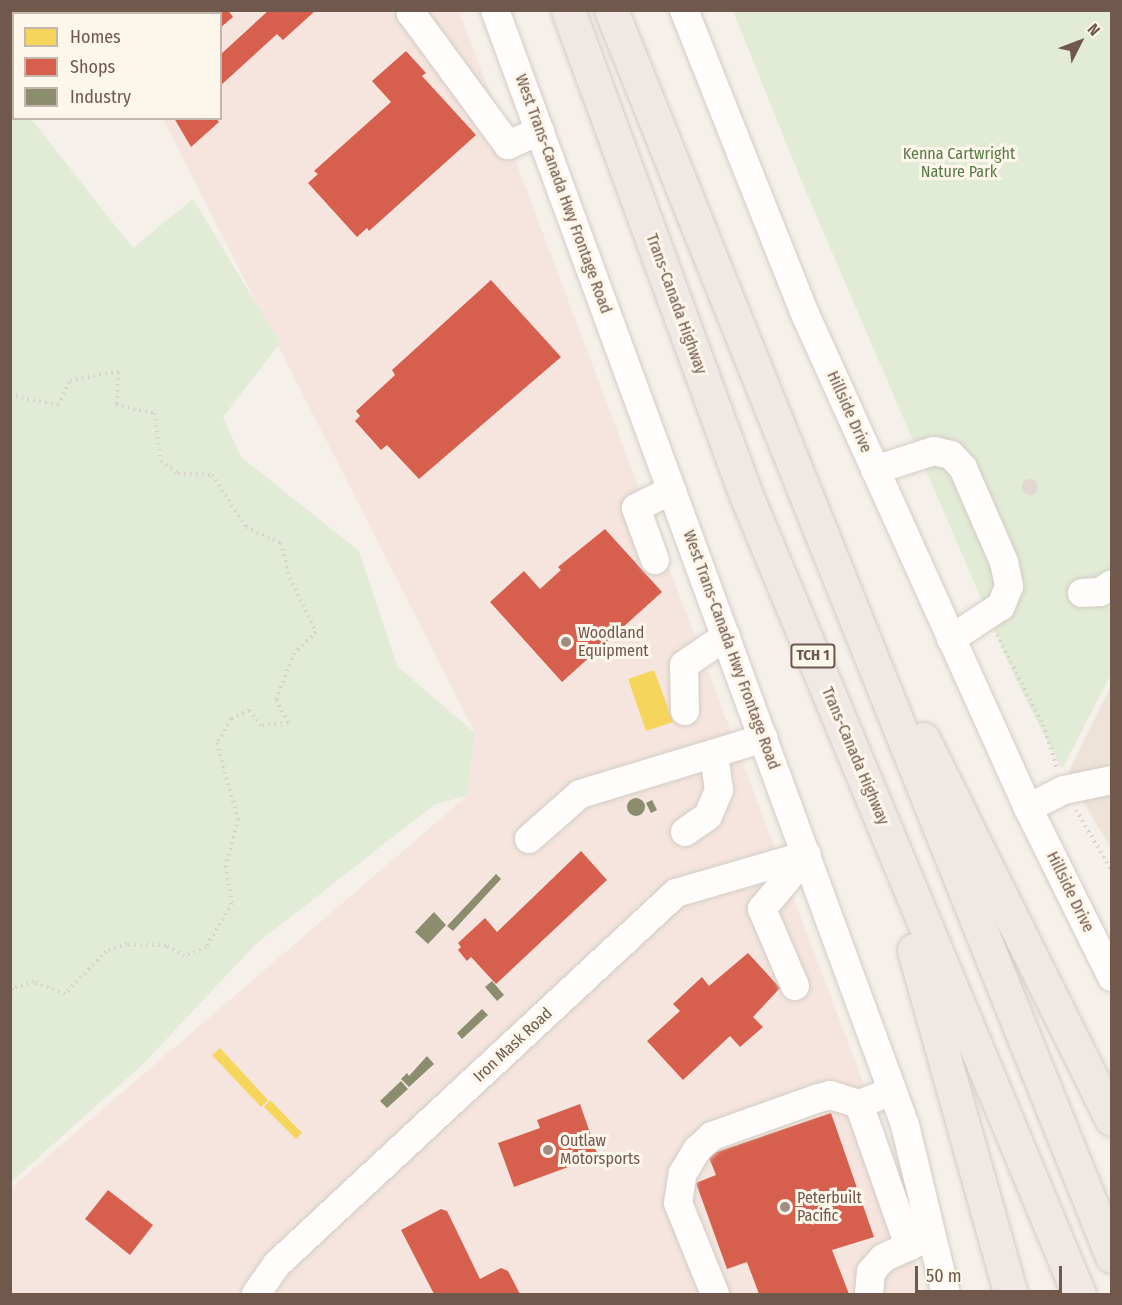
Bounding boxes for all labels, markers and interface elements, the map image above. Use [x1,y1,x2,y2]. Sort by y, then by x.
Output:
legend [12,12,222,120]
north arrow [1050,12,1110,72]
text: N [1083,20,1104,40]
text: Homes [70,26,121,48]
text: Shops [70,56,115,78]
street label: West Trans-Canada Hwy Frontage Road [511,72,615,316]
text: Industry [70,86,131,108]
park label: Kenna Cartwright Nature Park [903,144,1015,182]
street label: Trans-Canada Highway [642,231,710,377]
street label: Hillside Drive [823,368,875,456]
street label: West Trans-Canada Hwy Frontage Road [679,528,783,772]
place label: Woodland Equipment [578,623,649,661]
marker: Woodland Equipment [559,635,573,649]
road number: TCH 1 [789,644,837,668]
street label: Trans-Canada Highway [817,684,893,828]
street label: Hillside Drive [1042,849,1098,935]
street label: Iron Mask Road [470,1004,556,1086]
place label: Outlaw Motorsports [560,1131,640,1169]
marker: Outlaw Motorsports [541,1143,555,1157]
place label: Peterbuilt Pacific [797,1188,862,1226]
marker: Peterbuilt Pacific [778,1200,792,1214]
scale bar [918,1254,1065,1292]
text: 50 m [926,1265,962,1287]

